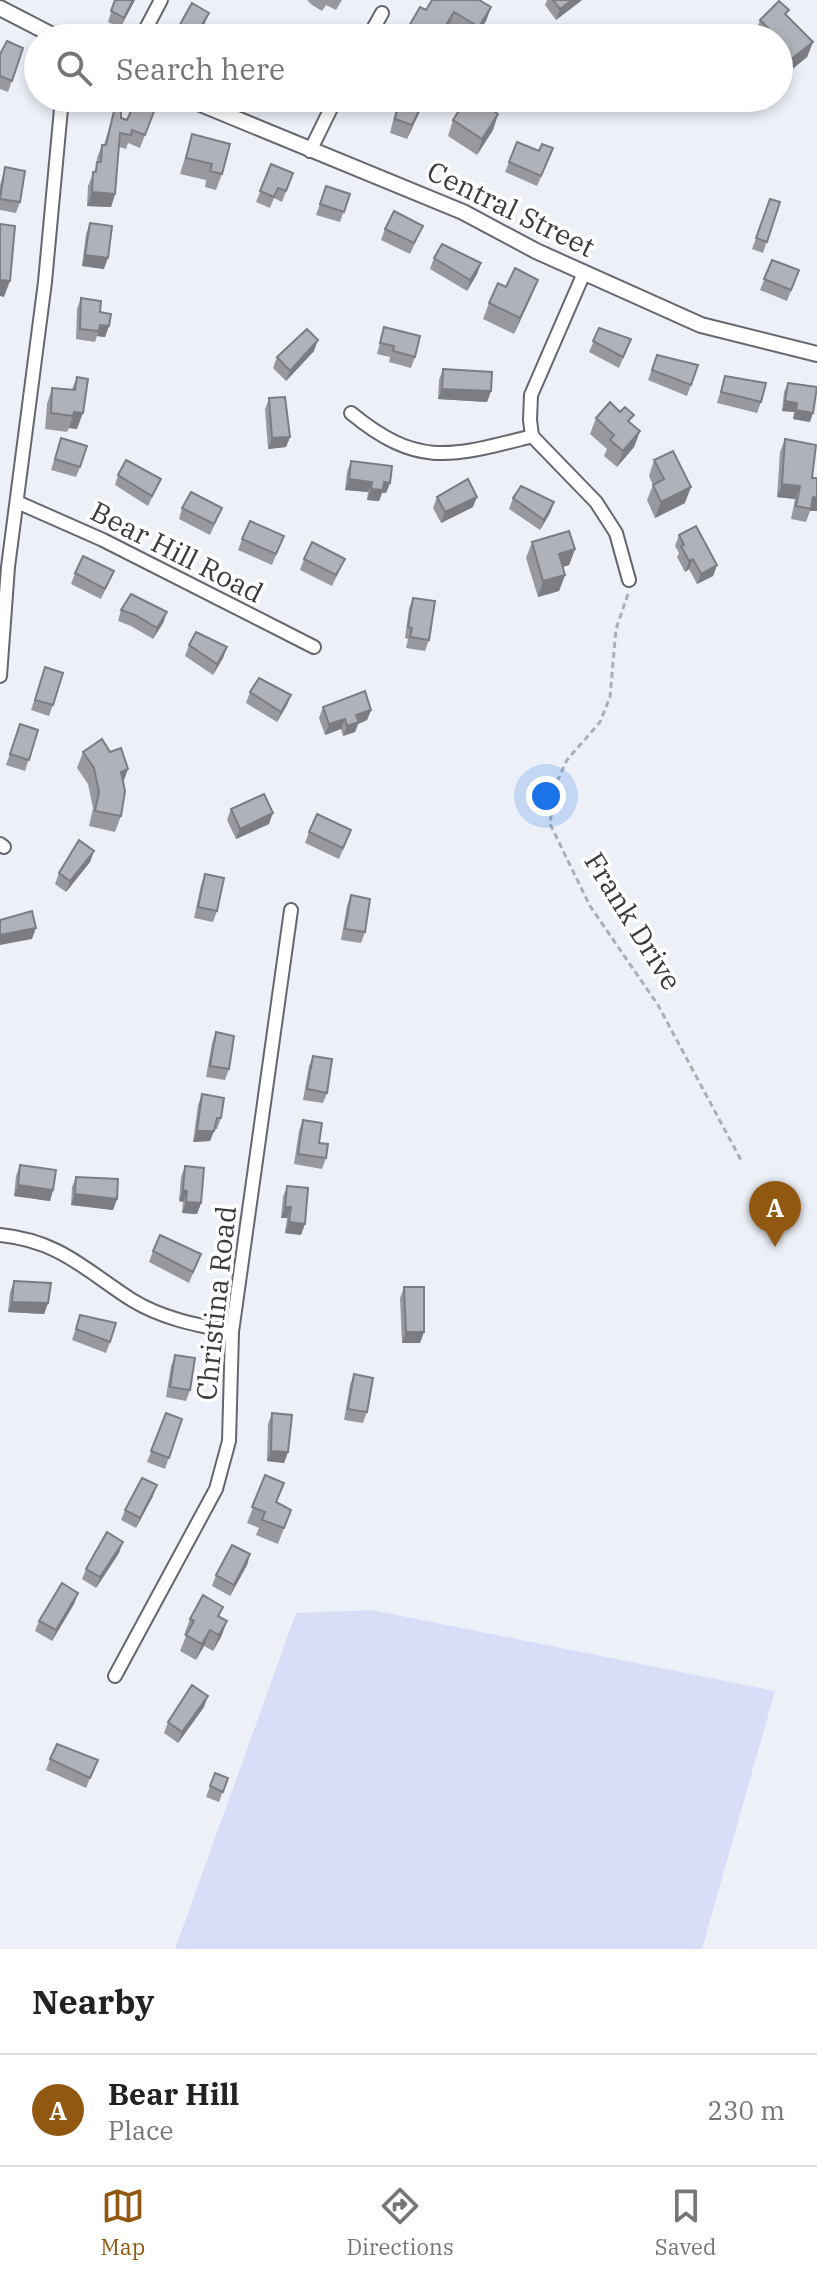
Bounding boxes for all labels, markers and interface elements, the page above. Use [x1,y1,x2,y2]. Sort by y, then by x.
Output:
search box [24,24,793,112]
icon: search [52,46,96,90]
text: Search here [116,49,285,88]
street label: Central Street [421,152,601,265]
street label: Bear Hill Road [85,492,270,611]
your location [526,776,566,816]
street label: Frank Drive [576,845,690,997]
pin: A [749,1181,801,1247]
street label: Christina Road [187,1204,244,1402]
text: Nearby [32,1979,154,2023]
text: Bear Hill [108,2074,239,2113]
text: A [49,2093,67,2127]
text: 230 m [707,2093,785,2127]
text: Place [108,2113,173,2147]
tab: Map [101,2184,145,2261]
tab: Directions [346,2184,454,2261]
tab: Saved [655,2184,716,2261]

